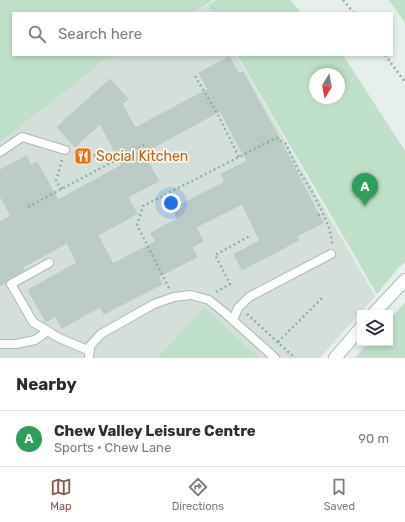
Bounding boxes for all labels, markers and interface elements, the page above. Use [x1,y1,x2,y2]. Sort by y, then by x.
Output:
search box [12,12,393,56]
icon: search [26,23,48,45]
text: Search here [58,25,142,43]
north arrow [309,68,345,104]
restaurant icon: Social Kitchen [73,146,93,166]
place label: Social Kitchen [96,148,188,165]
pin: A [352,173,378,206]
your location [161,193,181,213]
map controls [357,310,393,346]
button: layers [357,310,393,346]
text: Nearby [16,374,77,394]
text: Chew Valley Leisure Centre [54,422,256,440]
text: A [24,431,34,446]
text: 90 m [358,431,389,446]
text: Sports · Chew Lane [54,440,171,455]
tab: Map [50,476,72,513]
tab: Directions [172,476,224,513]
tab: Saved [324,476,355,513]

